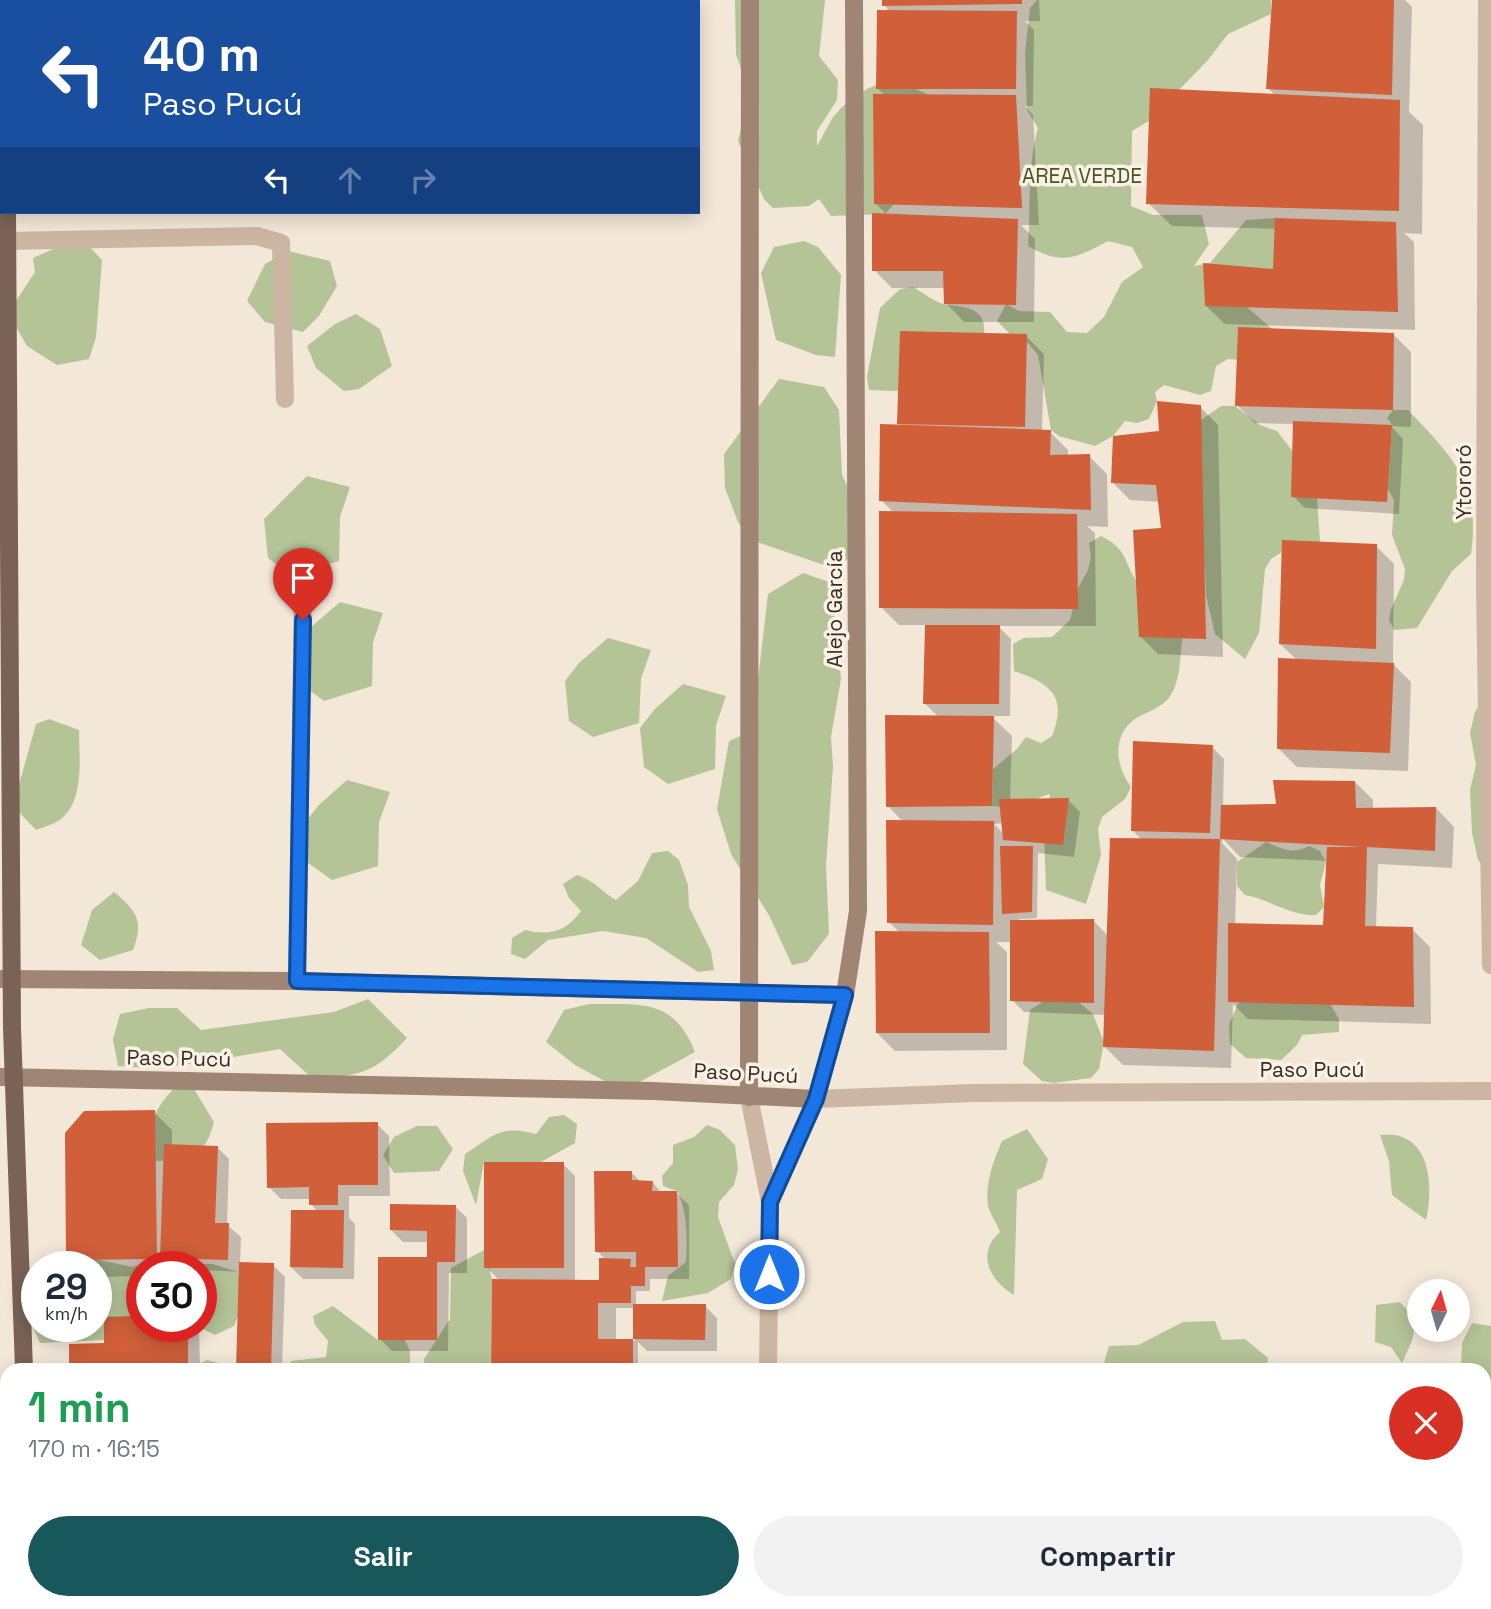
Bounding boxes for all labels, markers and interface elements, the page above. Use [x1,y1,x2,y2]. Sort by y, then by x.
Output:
text: 40 m [143,23,260,85]
icon: left [28,28,119,119]
text: Paso Pucú [143,84,303,124]
icon: left [258,161,296,199]
icon: ahead [331,161,369,199]
icon: right [404,161,442,199]
park label: AREA VERDE [1022,162,1142,189]
street label: Ytororó [1450,444,1477,520]
pin [273,548,333,620]
street label: Alejo García [821,550,848,668]
icon: arrive [284,559,322,597]
street label: Paso Pucú [126,1044,232,1072]
street label: Paso Pucú [1260,1056,1364,1083]
street label: Paso Pucú [693,1057,799,1089]
position arrow [732,1237,806,1311]
speed limit sign: 30 [126,1251,217,1342]
text: 29 [45,1265,88,1309]
north arrow [1407,1279,1470,1342]
map controls [1407,1279,1470,1342]
text: km/h [45,1302,88,1325]
text: 1 min [28,1381,131,1434]
button: close [1389,1386,1463,1460]
text: 170 m · 16:15 [28,1434,160,1464]
button: Salir [28,1516,739,1596]
button: Compartir [753,1516,1463,1596]

